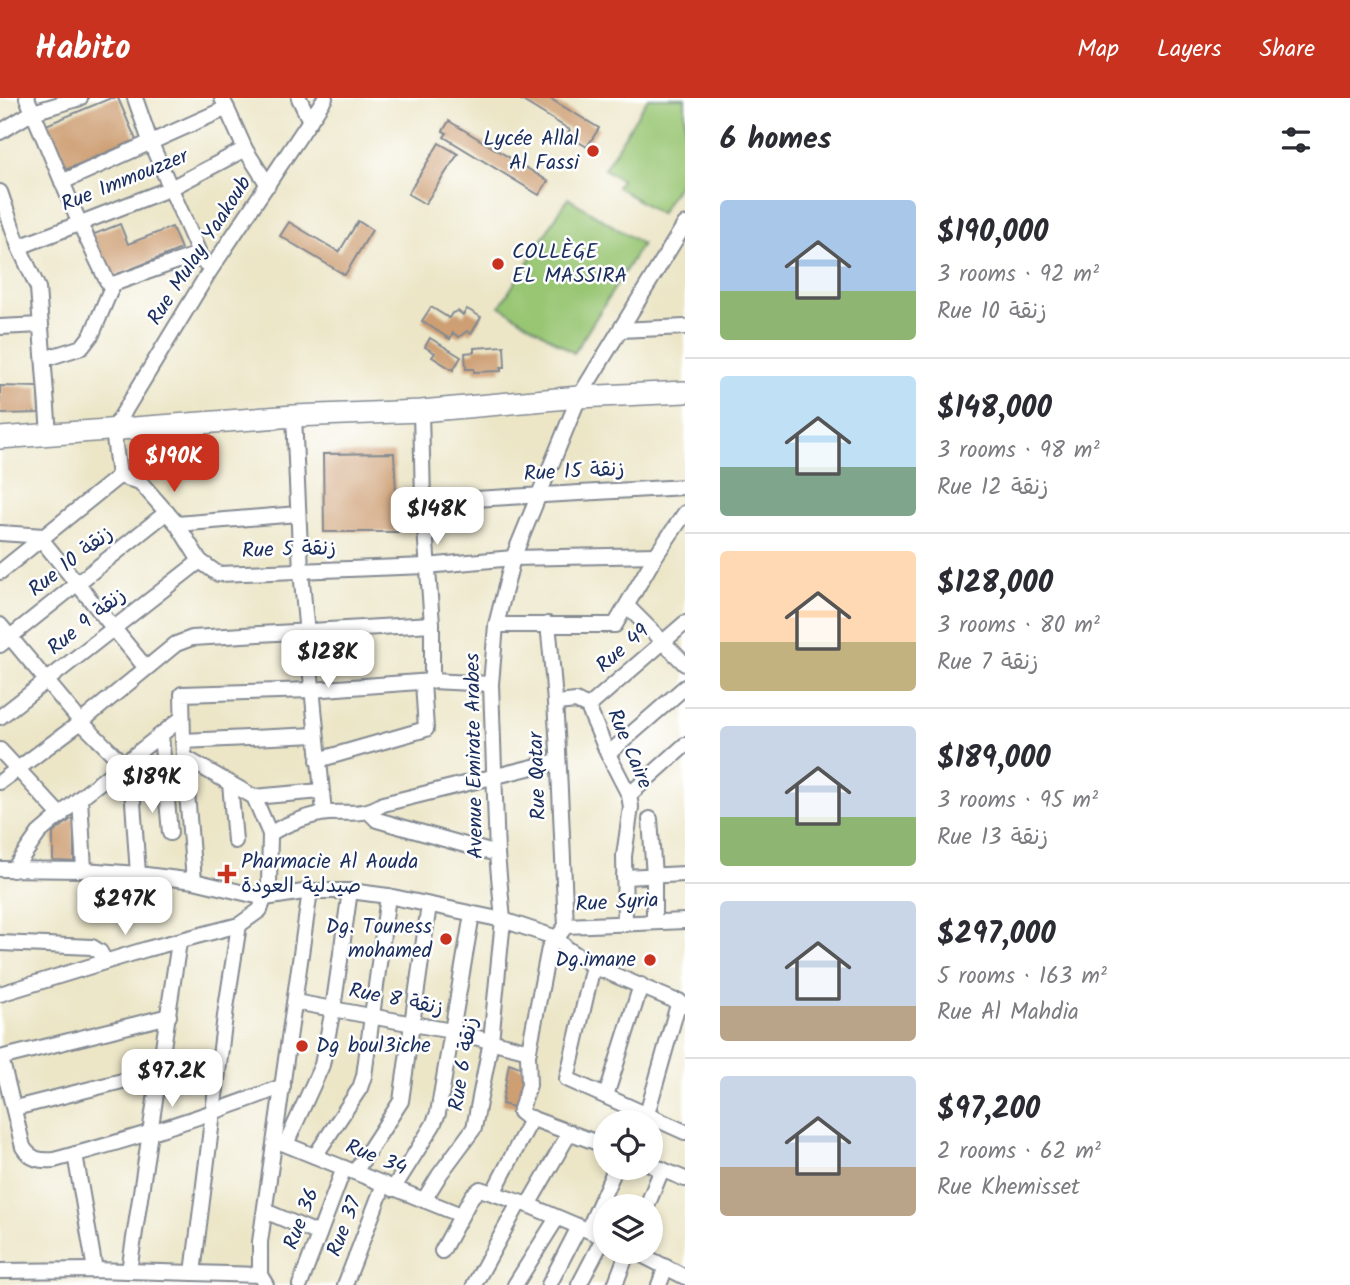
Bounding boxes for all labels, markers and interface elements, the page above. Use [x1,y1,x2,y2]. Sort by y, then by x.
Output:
text: Habito [35,23,131,76]
text: Map [1077,30,1119,69]
text: Layers [1157,30,1221,69]
text: Share [1259,30,1315,69]
text: 6 homes [720,116,832,164]
icon: filters [1277,121,1315,159]
place label: Lycée Allal Al Fassi [483,123,580,180]
street label: Rue Immouzzer [56,140,195,222]
marker: Lycée Allal Al Fassi [585,143,601,159]
street label: Rue Mulay Yaakoub [139,170,261,332]
text: $190,000 [937,209,1048,257]
icon: home [776,228,860,312]
place label: COLLÈGE EL MASSIRA [512,236,627,293]
marker: COLLÈGE EL MASSIRA [490,256,506,272]
text: 3 rooms · 92 m² [937,257,1099,293]
text: Rue 10 زنقة [937,294,1047,330]
text: $148,000 [937,385,1052,433]
icon: home [776,404,860,488]
text: 3 rooms · 98 m² [937,433,1100,469]
pin: $190K [125,434,223,494]
text: $190K [145,439,203,475]
street label: Rue 15 زنقة [523,453,625,491]
text: Rue 12 زنقة [937,470,1049,506]
pin: $148K [388,488,486,547]
text: $148K [407,492,467,528]
street label: Rue 10 زنقة [21,518,121,606]
street label: Rue 5 زنقة [241,532,337,568]
text: $128,000 [937,560,1053,608]
icon: home [776,579,860,663]
street label: Rue 9 زنقة [40,580,134,664]
text: 3 rooms · 80 m² [937,608,1100,644]
street label: Rue 49 [589,616,657,682]
pin: $128K [279,630,377,690]
text: $128K [297,635,359,671]
text: Rue 7 زنقة [937,645,1039,681]
street label: Avenue Emirate Arabes [457,653,493,859]
street label: Rue Caire [597,704,661,795]
street label: Rue Qatar [520,730,556,821]
text: $189,000 [937,735,1051,783]
icon: home [776,754,860,838]
pin: $189K [103,756,201,815]
text: $189K [122,760,182,796]
text: 3 rooms · 95 m² [937,783,1098,819]
text: Rue 13 زنقة [937,820,1048,856]
place label: Pharmacie Al Aouda صيدلية العودة [241,846,418,903]
marker: Pharmacie Al Aouda صيدلية العودة [219,866,235,882]
pin: $297K [76,878,174,937]
text: $297K [93,882,157,918]
street label: Rue Syria [575,884,659,922]
place label: Dg. Touness mohamed [326,911,433,968]
text: $297,000 [937,911,1056,959]
icon: home [776,929,860,1013]
marker: Dg. Touness mohamed [438,931,454,947]
place label: Dg.imane [555,944,637,977]
marker: Dg.imane [642,952,658,968]
text: 5 rooms · 163 m² [937,959,1107,995]
street label: Rue 8 زنقة [346,975,446,1025]
text: Rue Al Mahdia [937,995,1079,1031]
street label: Rue 6 زنقة [440,1015,488,1113]
place label: Dg boul3iche [316,1030,431,1063]
marker: Dg boul3iche [294,1038,310,1054]
pin: $97.2K [115,1049,229,1109]
text: $97.2K [138,1054,206,1090]
text: $97,200 [937,1086,1040,1134]
icon: home [776,1104,860,1188]
map controls [593,1110,663,1264]
button: locate [593,1110,663,1180]
street label: Rue 34 [340,1131,412,1185]
text: 2 rooms · 62 m² [937,1134,1101,1170]
text: Rue Khemisset [937,1170,1080,1206]
street label: Rue 36 [275,1183,329,1255]
street label: Rue 37 [319,1191,372,1262]
button: layers [593,1194,663,1264]

